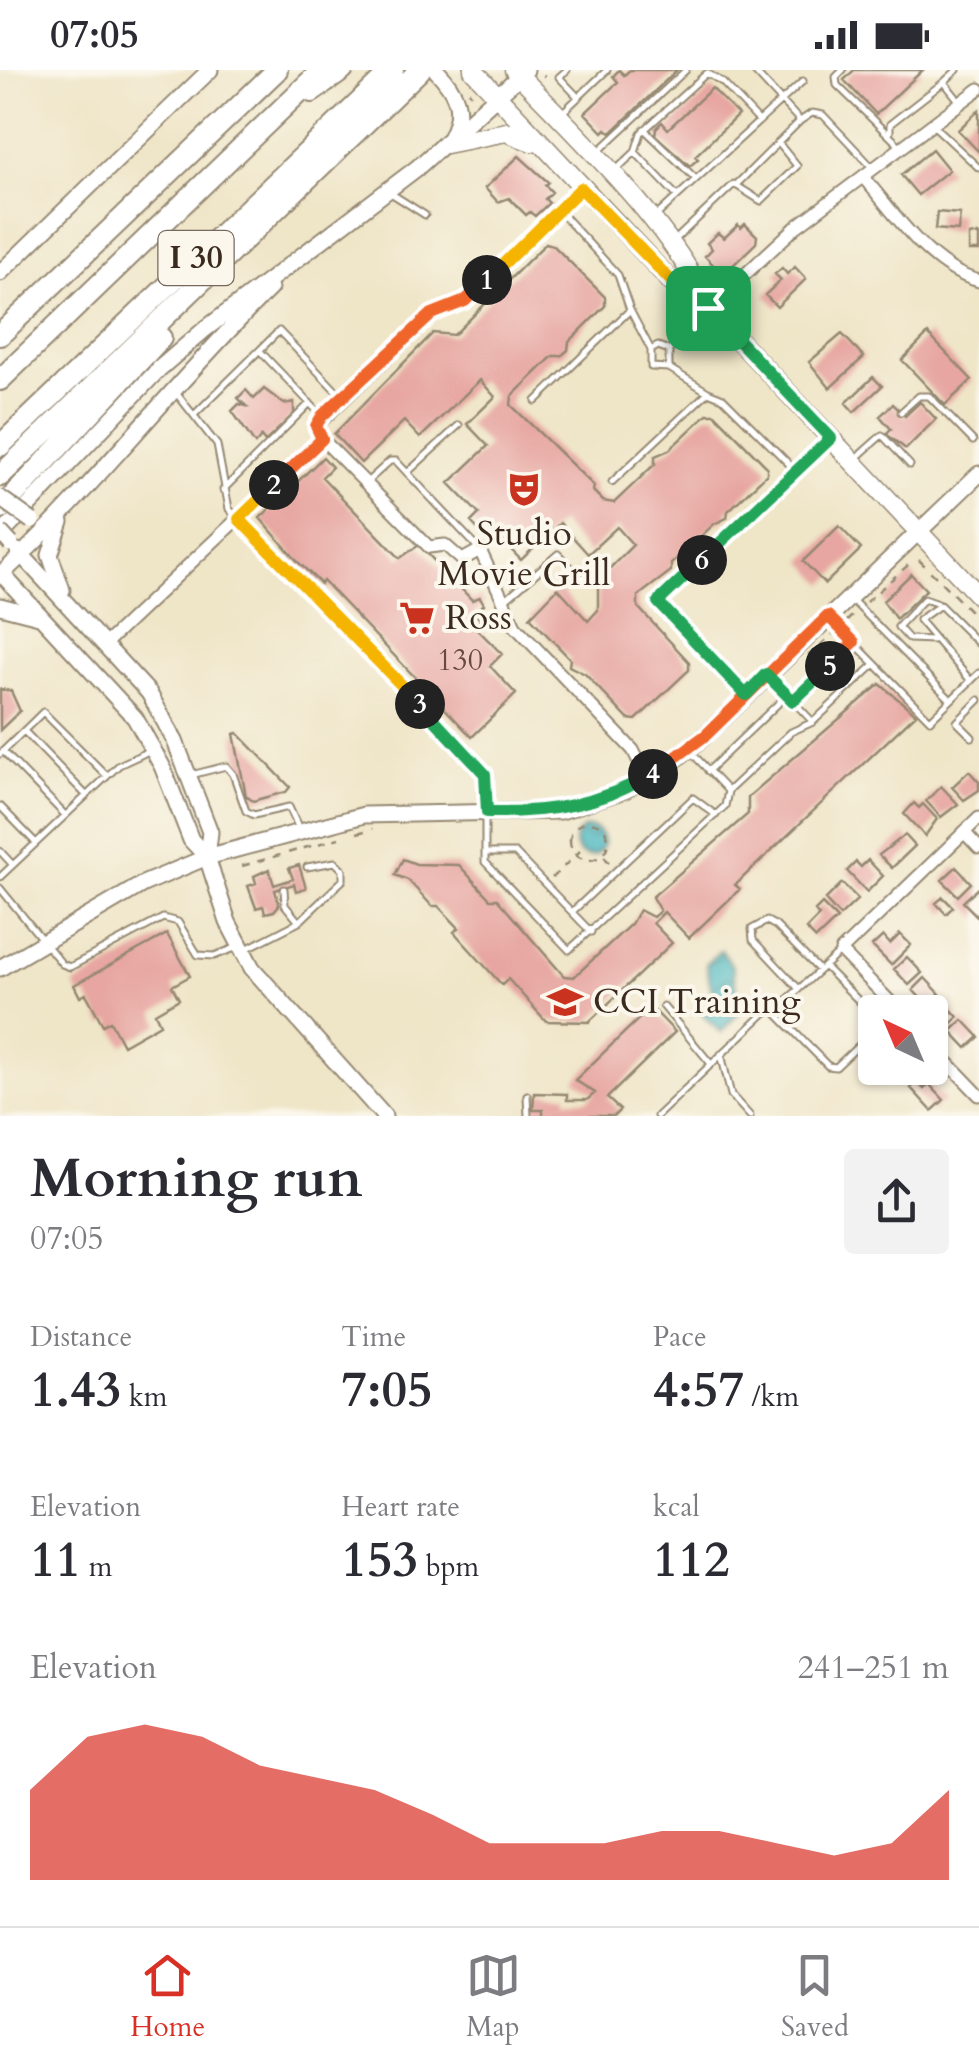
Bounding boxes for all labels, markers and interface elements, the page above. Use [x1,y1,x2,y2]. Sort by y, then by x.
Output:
text: 07:05 [50,9,139,61]
road number: I 30 [158,231,234,285]
pin: 1 [462,255,512,305]
text: 1 [480,261,494,299]
pin [666,266,751,351]
icon: arrive [681,281,736,336]
pin: 2 [249,460,299,510]
text: 2 [267,466,281,504]
theatre icon: Studio Movie Grill [505,470,543,508]
place label: Studio Movie Grill [438,510,611,598]
pin: 6 [677,535,727,585]
text: 6 [695,541,709,579]
place label: Ross [445,594,512,642]
supermarket icon: Ross [398,599,436,637]
house number: 130 [437,640,483,681]
pin: 5 [805,641,855,691]
text: 5 [823,647,837,685]
pin: 3 [395,679,445,729]
text: 3 [413,685,427,723]
pin: 4 [628,749,678,799]
text: 4 [646,755,660,793]
place label: CCI Training [593,978,801,1026]
school or university icon: CCI Training [546,983,584,1021]
north arrow [858,995,948,1085]
map controls [858,995,948,1085]
text: Morning run [30,1142,363,1216]
button: share [844,1149,949,1254]
text: 07:05 [30,1217,104,1261]
text: Distance [30,1318,132,1356]
text: Time [341,1318,406,1356]
text: Pace [653,1318,707,1356]
text: 1.43 [30,1356,121,1424]
text: 7:05 [341,1356,433,1424]
text: 4:57 [653,1356,744,1424]
text: km [121,1378,168,1416]
text: /km [744,1378,799,1416]
text: Elevation [30,1488,141,1526]
text: Heart rate [341,1488,460,1526]
text: kcal [653,1488,700,1526]
text: 11 [30,1526,81,1594]
text: 153 [341,1526,418,1594]
text: 112 [653,1526,730,1594]
text: m [81,1548,112,1586]
text: bpm [418,1548,479,1586]
text: Elevation [30,1646,157,1690]
text: 241–251 m [797,1646,949,1690]
tab: Home [130,1948,205,2046]
tab: Map [466,1948,521,2046]
tab: Saved [781,1948,849,2046]

